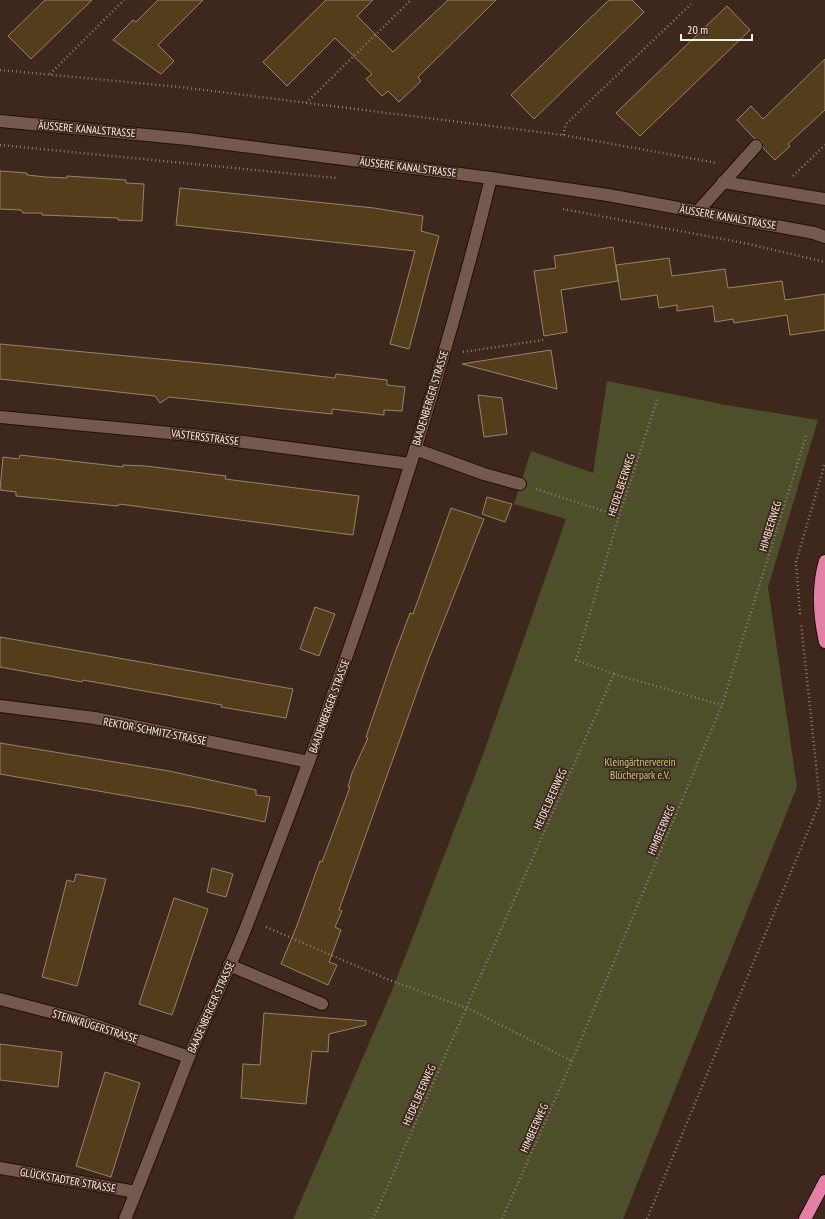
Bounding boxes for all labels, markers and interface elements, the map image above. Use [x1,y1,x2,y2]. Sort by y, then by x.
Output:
scale bar [681,16,752,42]
text: 20 m [687,22,708,37]
street label: ÄUSSERE KANALSTRASSE [38,118,136,140]
street label: ÄUSSERE KANALSTRASSE [359,154,457,180]
street label: ÄUSSERE KANALSTRASSE [679,202,777,232]
street label: BAADENBERGER STRASSE [409,349,451,447]
street label: VASTERSSTRASSE [169,426,240,448]
street label: HEIDELBEERWEG [604,452,638,518]
street label: HIMBEERWEG [756,499,784,553]
street label: BAADENBERGER STRASSE [306,657,353,755]
street label: REKTOR-SCHMITZ-STRASSE [102,714,208,748]
park label: Kleingärtnerverein Blücherpark e.V. [604,755,676,782]
street label: HEIDELBEERWEG [530,766,570,832]
street label: HIMBEERWEG [644,803,678,857]
street label: BAADENBERGER STRASSE [185,959,238,1055]
street label: STEINKRÜGERSTRASSE [51,1006,140,1046]
street label: HEIDELBEERWEG [399,1062,439,1128]
street label: HIMBEERWEG [517,1101,551,1155]
street label: GLÜCKSTADTER STRASSE [19,1165,117,1195]

